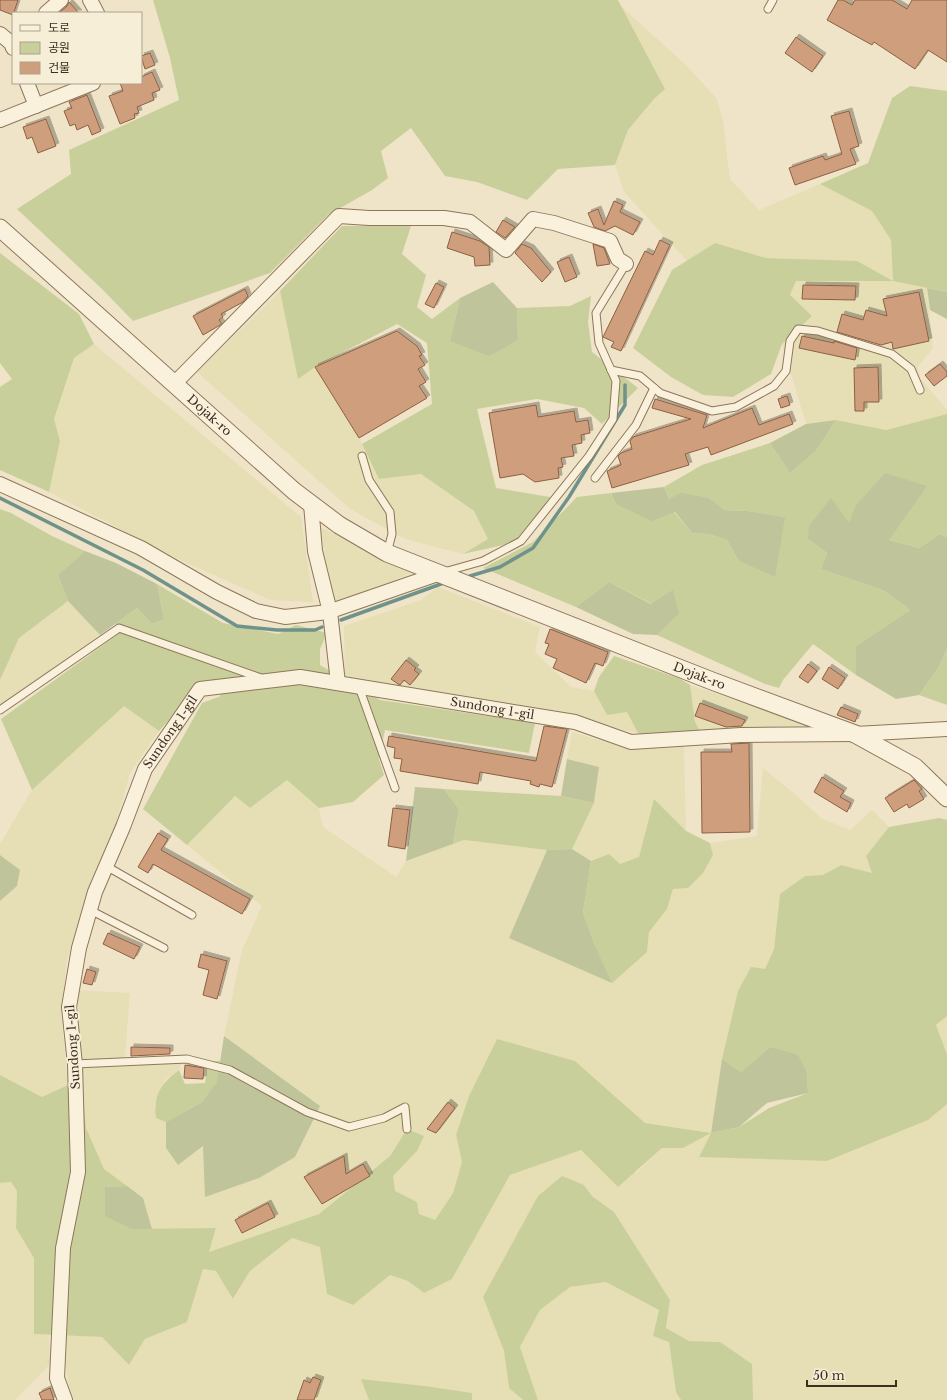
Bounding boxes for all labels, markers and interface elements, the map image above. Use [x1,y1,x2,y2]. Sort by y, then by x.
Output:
legend [12,12,142,84]
text: 도로 [48,20,70,35]
text: 공원 [48,40,70,55]
text: 건물 [48,60,70,75]
street label: Dojak-ro [184,391,235,439]
street label: Dojak-ro [671,658,728,692]
street label: Sundong 1-gil [140,693,200,771]
street label: Sundong 1-gil [449,694,536,722]
street label: Sundong 1-gil [62,1004,83,1090]
scale bar [807,1362,896,1388]
text: 50 m [813,1368,845,1383]

